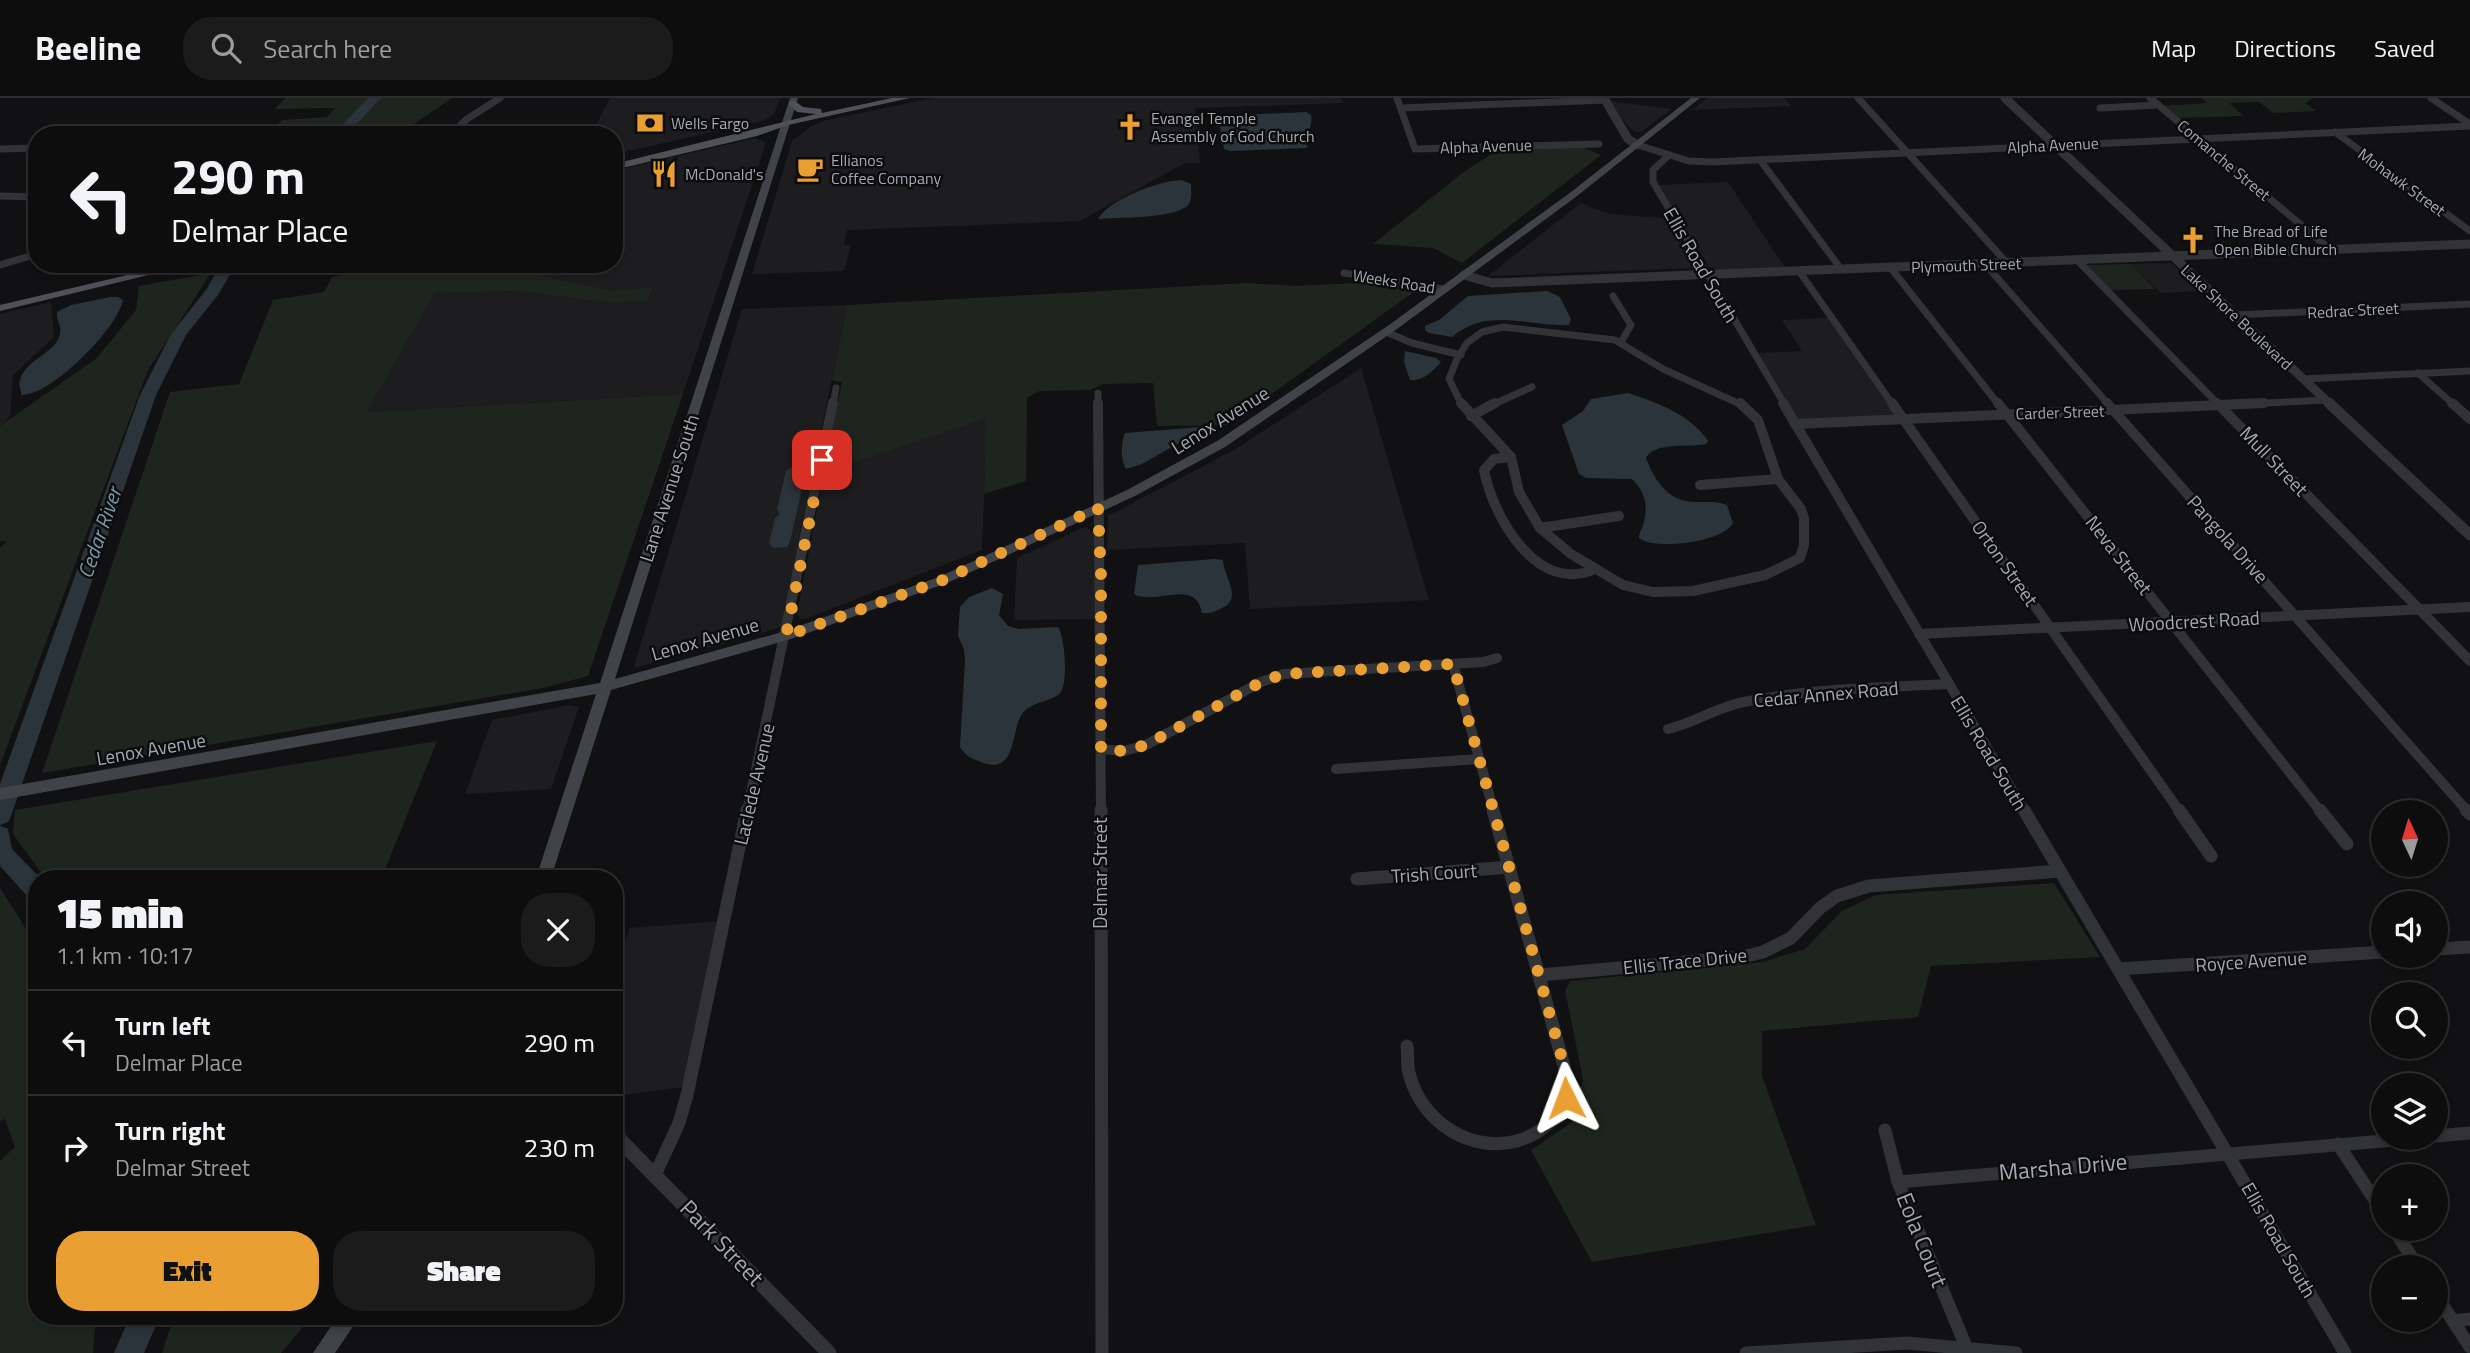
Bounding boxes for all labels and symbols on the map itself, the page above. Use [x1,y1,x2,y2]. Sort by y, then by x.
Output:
place label: Evangel Temple Assembly of God Church [1151,106,1315,148]
bank icon: Wells Fargo [635,108,665,138]
place label: Wells Fargo [671,111,749,135]
church icon: Evangel Temple Assembly of God Church [1115,112,1145,142]
street label: Comanche Street [2172,114,2276,207]
street label: Alpha Avenue [2007,131,2099,159]
street label: Alpha Avenue [1440,132,1532,160]
street label: Mohawk Street [2353,142,2451,222]
place label: Ellianos Coffee Company [831,148,941,190]
cafe icon: Ellianos Coffee Company [795,154,825,184]
restaurant icon: McDonald's [649,159,679,189]
place label: McDonald's [685,162,764,186]
street label: Ellis Road South [1657,202,1746,328]
place label: The Bread of Life Open Bible Church [2214,219,2337,261]
church icon: The Bread of Life Open Bible Church [2178,225,2208,255]
street label: Plymouth Street [1911,251,2022,279]
street label: Lake Shore Boulevard [2176,259,2298,375]
street label: Weeks Road [1351,263,1437,299]
street label: Redrac Street [2307,296,2400,324]
street label: Lenox Avenue [1165,378,1274,461]
street label: Carder Street [2015,398,2105,426]
street label: Lane Avenue South [631,410,706,565]
street label: Mull Street [2233,419,2316,503]
pin [792,430,852,490]
water label: Cedar River [69,481,130,582]
street label: Pangola Drive [2181,488,2276,589]
street label: Neva Street [2079,509,2160,601]
street label: Orton Street [1965,514,2046,612]
street label: Woodcrest Road [2127,603,2260,638]
street label: Lenox Avenue [648,609,762,668]
street label: Cedar Annex Road [1752,673,1900,714]
street label: Ellis Road South [1944,690,2035,816]
street label: Laclede Avenue [725,720,782,848]
street label: Lenox Avenue [94,725,208,772]
north arrow [2371,800,2448,877]
street label: Delmar Street [1085,817,1114,929]
street label: Trish Court [1390,855,1478,890]
street label: Ellis Trace Drive [1622,940,1748,981]
street label: Royce Avenue [2194,942,2308,979]
position arrow [1529,1061,1603,1135]
street label: Marsha Drive [1997,1143,2129,1190]
street label: Ellis Road South [2235,1177,2324,1303]
street label: Eola Court [1888,1187,1957,1292]
street label: Park Street [672,1192,773,1294]

